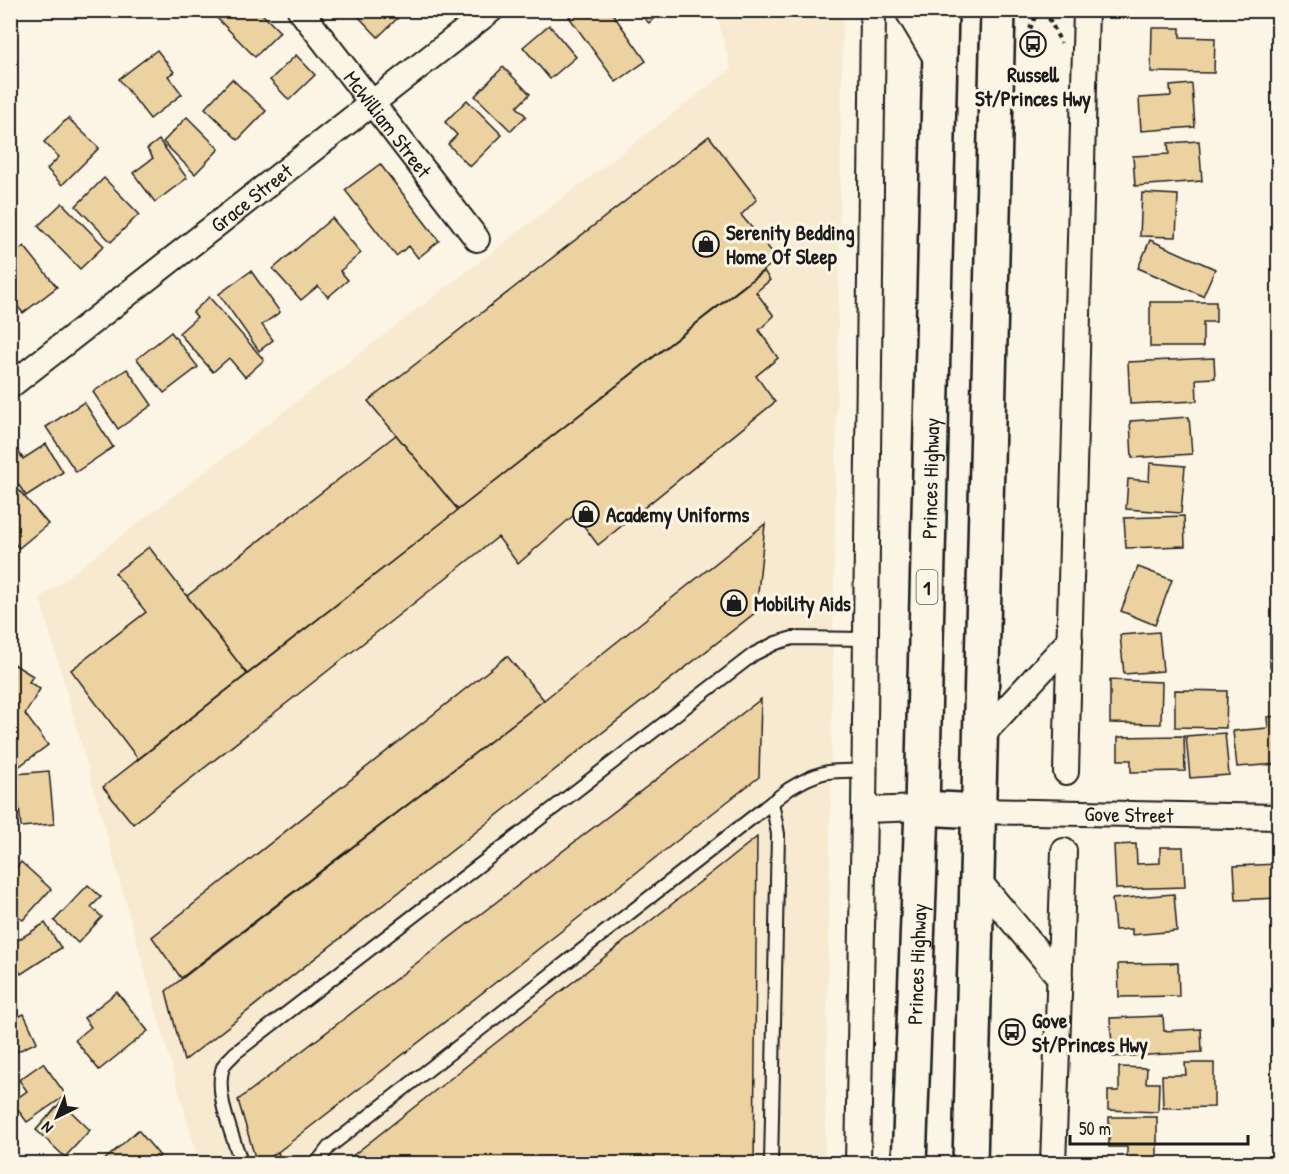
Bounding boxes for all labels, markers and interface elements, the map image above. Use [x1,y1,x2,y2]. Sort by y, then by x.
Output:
bus stop icon: Russell St/Princes Hwy [1018,29,1048,59]
place label: Russell St/Princes Hwy [975,60,1091,114]
street label: McWilliam Street [337,64,439,184]
street label: Grace Street [204,156,299,239]
place label: Serenity Bedding Home Of Sleep [726,218,855,272]
shop icon: Serenity Bedding Home Of Sleep [691,229,721,259]
street label: Princes Highway [914,417,946,539]
shop icon: Academy Uniforms [571,499,601,529]
place label: Academy Uniforms [606,500,749,530]
road number: 1 [916,570,938,604]
shop icon: Mobility Aids [719,588,749,618]
place label: Mobility Aids [754,589,851,619]
street label: Gove Street [1084,799,1175,829]
street label: Princes Highway [900,903,933,1025]
place label: Gove St/Princes Hwy [1032,1006,1148,1060]
bus stop icon: Gove St/Princes Hwy [997,1017,1027,1047]
north arrow [27,1087,87,1147]
scale bar [1070,1108,1248,1146]
text: 50 m [1079,1116,1111,1141]
text: N [36,1117,57,1139]

